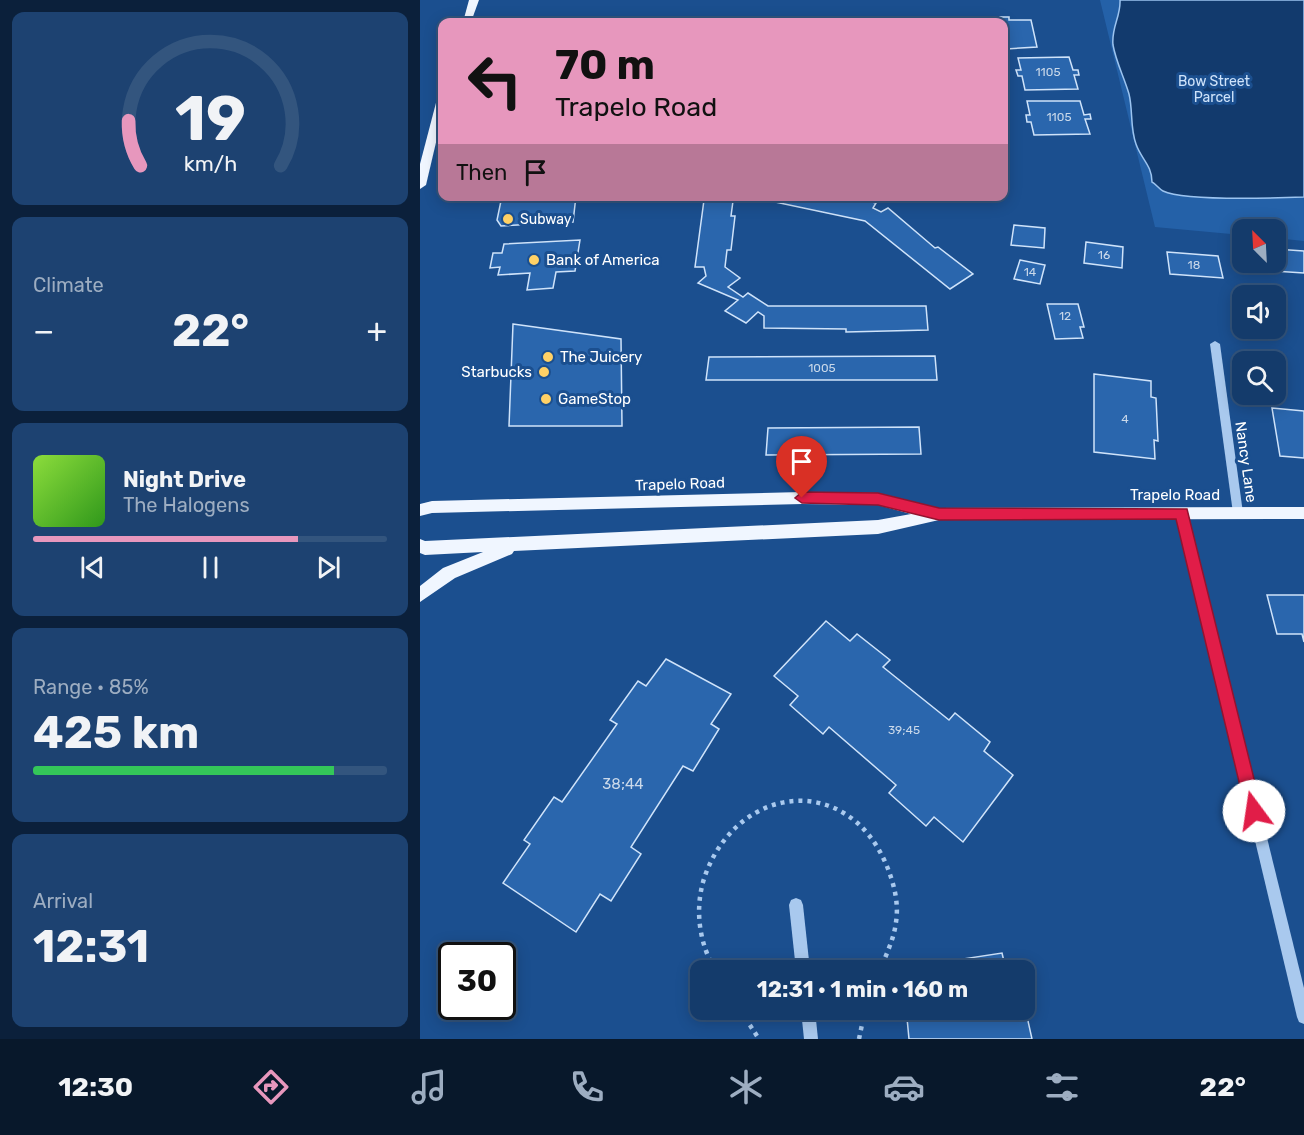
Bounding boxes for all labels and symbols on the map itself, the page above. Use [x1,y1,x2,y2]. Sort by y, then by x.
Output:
house number: 1105 [1035,65,1061,79]
park label: Bow Street Parcel [1178,73,1251,106]
house number: 1105 [1046,110,1072,124]
place label: Subway [520,211,572,228]
marker: Subway [501,212,515,226]
north arrow [1232,219,1286,273]
house number: 16 [1098,248,1110,262]
place label: Bank of America [546,251,660,269]
marker: Bank of America [527,253,541,267]
house number: 18 [1188,258,1200,272]
house number: 14 [1024,265,1037,279]
house number: 12 [1059,309,1071,323]
place label: The Juicery [560,348,642,366]
marker: The Juicery [541,350,555,364]
house number: 1005 [808,361,836,375]
place label: Starbucks [461,363,532,381]
marker: Starbucks [537,365,551,379]
place label: GameStop [558,390,631,408]
marker: GameStop [539,392,553,406]
house number: 4 [1121,412,1129,426]
street label: Nancy Lane [1231,420,1261,504]
pin [776,436,827,498]
street label: Trapelo Road [635,473,725,495]
street label: Trapelo Road [1130,486,1220,504]
house number: 39;45 [888,723,920,737]
house number: 38;44 [602,775,644,793]
position arrow [1222,779,1286,843]
speed limit sign: 30 [438,942,516,1020]

